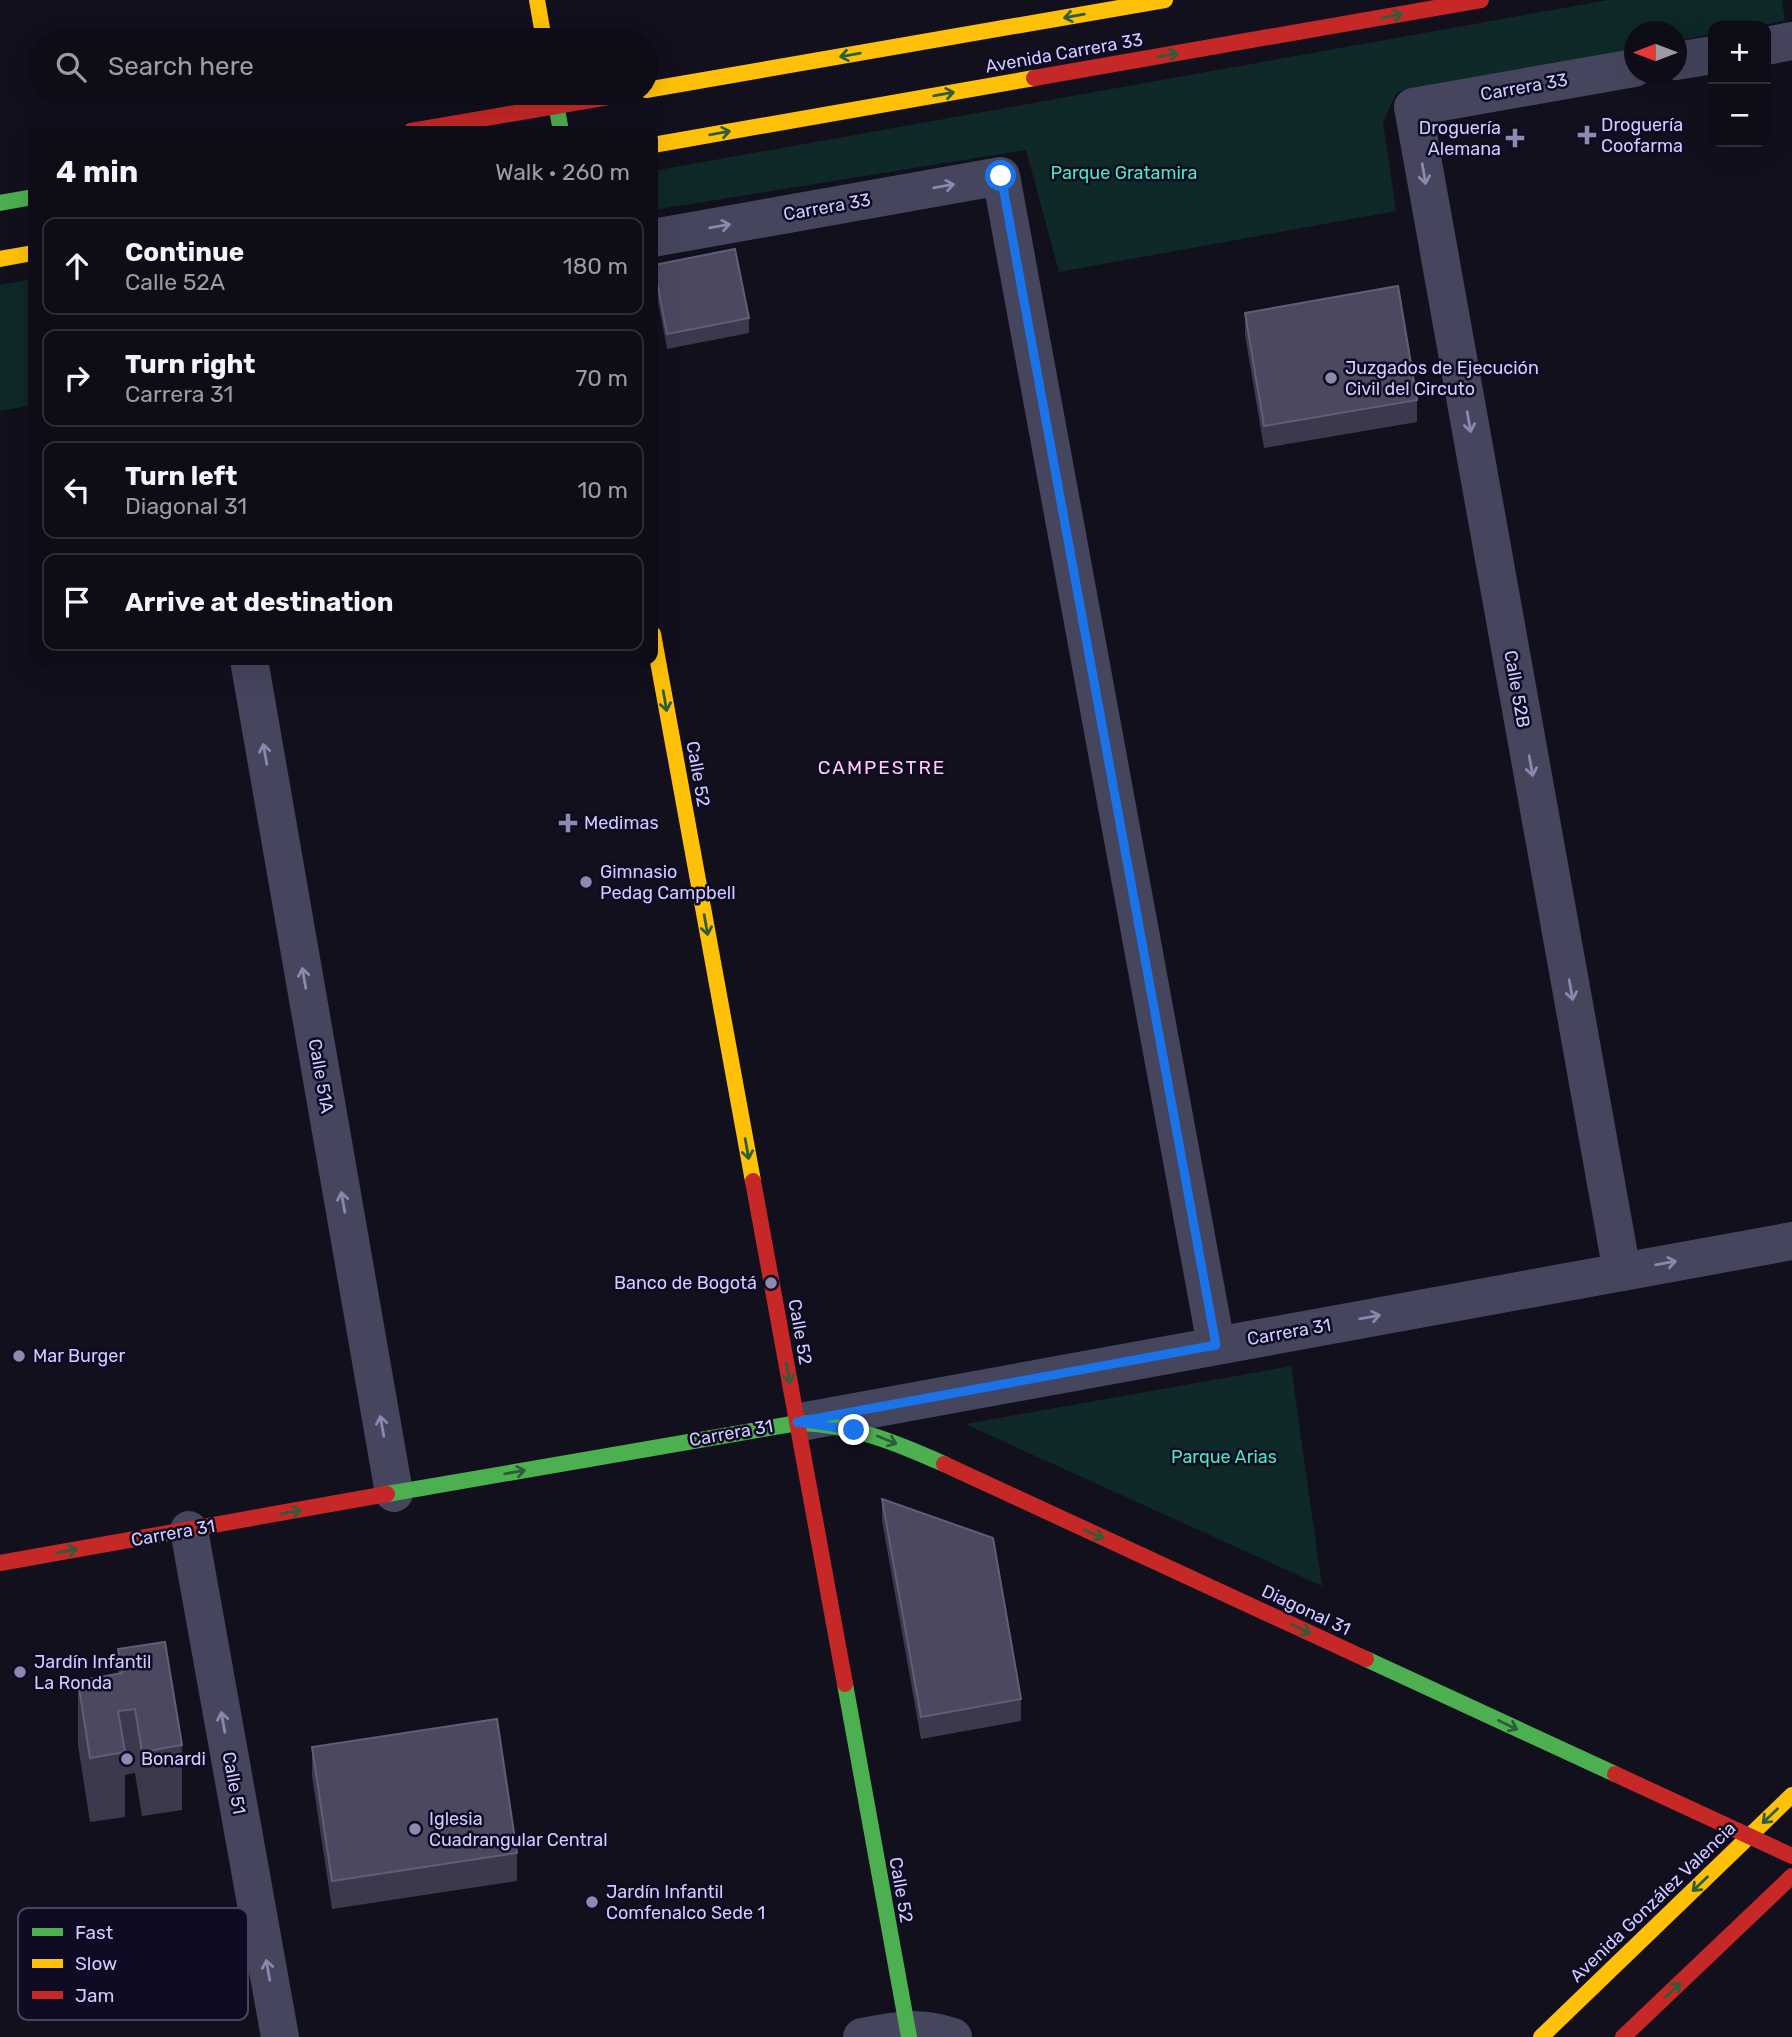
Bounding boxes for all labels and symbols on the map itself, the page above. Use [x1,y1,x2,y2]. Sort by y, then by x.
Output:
one-way arrow [1380,8,1403,22]
one-way arrow [1063,10,1086,23]
north arrow [1624,21,1687,84]
street label: Avenida Carrera 33 [983,28,1145,78]
one-way arrow [1156,48,1179,61]
one-way arrow [839,49,862,62]
street label: Carrera 33 [1479,69,1569,105]
one-way arrow [932,87,955,100]
place label: Droguería Coofarma [1601,114,1683,157]
place label: Droguería Alemana [1419,117,1501,160]
one-way arrow [708,126,731,139]
marker: Droguería Coofarma [1579,127,1595,143]
marker: Droguería Alemana [1507,130,1523,146]
route start [985,160,1016,191]
park label: Parque Gratamira [1051,162,1197,184]
one-way arrow [1418,162,1432,185]
one-way arrow [932,179,955,193]
street label: Carrera 33 [782,189,872,225]
one-way arrow [708,219,731,233]
place label: Juzgados de Ejecución Civil del Circuto [1345,357,1539,400]
marker: Juzgados de Ejecución Civil del Circuto [1323,370,1339,386]
one-way arrow [1463,410,1476,433]
street label: Calle 52B [1499,648,1535,730]
one-way arrow [659,689,672,712]
street label: Calle 52 [681,739,715,809]
one-way arrow [258,743,271,765]
one-way arrow [1525,754,1538,777]
district label: CAMPESTRE [818,756,946,779]
place label: Medimas [584,812,659,834]
marker: Medimas [558,813,578,833]
place label: Gimnasio Pedag Campbell [600,861,736,904]
marker: Gimnasio Pedag Campbell [578,874,594,890]
one-way arrow [700,913,713,936]
one-way arrow [297,967,310,990]
one-way arrow [1565,978,1578,1001]
street label: Calle 51A [304,1037,338,1115]
one-way arrow [741,1137,754,1160]
one-way arrow [336,1191,349,1214]
one-way arrow [1654,1256,1677,1270]
place label: Banco de Bogotá [614,1272,757,1294]
marker: Banco de Bogotá [763,1275,779,1291]
street label: Calle 52 [783,1297,817,1367]
one-way arrow [1358,1310,1381,1323]
street label: Carrera 31 [1245,1314,1333,1350]
place label: Mar Burger [33,1345,125,1367]
marker: Mar Burger [11,1348,27,1364]
one-way arrow [782,1361,795,1383]
route end [838,1414,869,1445]
one-way arrow [375,1415,388,1438]
street label: Carrera 31 [687,1415,775,1451]
one-way arrow [876,1434,898,1447]
park label: Parque Arias [1171,1446,1277,1468]
one-way arrow [503,1465,526,1478]
one-way arrow [279,1504,302,1518]
street label: Carrera 31 [129,1515,217,1551]
one-way arrow [1083,1528,1105,1541]
one-way arrow [55,1544,78,1557]
street label: Diagonal 31 [1258,1580,1354,1640]
one-way arrow [1290,1623,1311,1636]
place label: Jardín Infantil La Ronda [34,1651,151,1694]
marker: Jardín Infantil La Ronda [12,1664,28,1680]
one-way arrow [216,1711,230,1734]
one-way arrow [1496,1719,1518,1732]
place label: Bonardi [141,1748,206,1770]
street label: Calle 51 [218,1750,250,1816]
marker: Bonardi [119,1751,135,1767]
one-way arrow [1762,1807,1779,1824]
place label: Iglesia Cuadrangular Central [429,1808,608,1851]
street label: Avenida González Valencia [1566,1817,1740,1987]
marker: Iglesia Cuadrangular Central [407,1821,423,1837]
street label: Calle 52 [884,1855,918,1925]
one-way arrow [1692,1876,1709,1893]
place label: Jardín Infantil Comfenalco Sede 1 [606,1881,765,1924]
marker: Jardín Infantil Comfenalco Sede 1 [584,1894,600,1910]
legend [18,1908,248,2020]
text: Fast [75,1921,114,1944]
text: Slow [75,1952,117,1975]
one-way arrow [261,1959,274,1982]
one-way arrow [1664,1981,1681,1998]
text: Jam [75,1984,114,2007]

